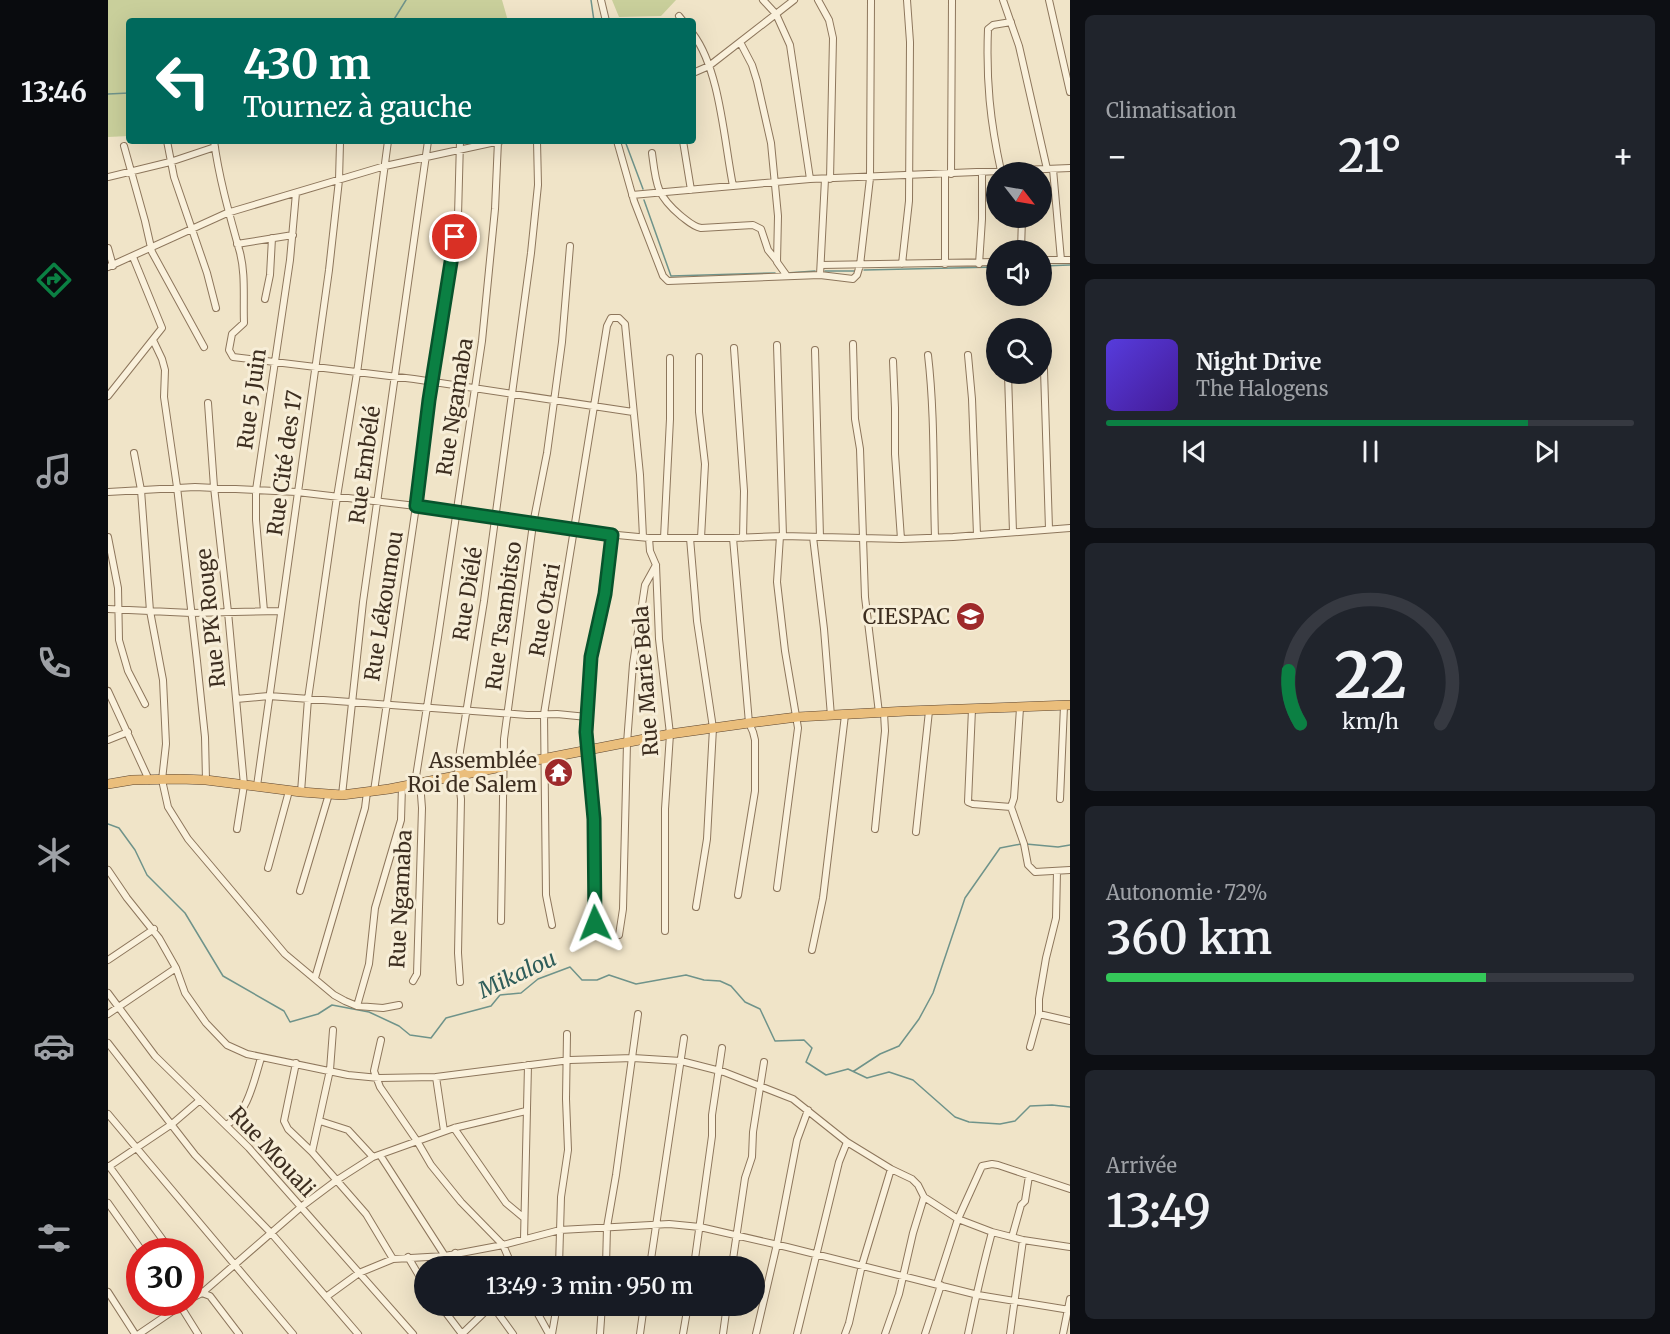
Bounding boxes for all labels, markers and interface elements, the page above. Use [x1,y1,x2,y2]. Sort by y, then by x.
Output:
text: 430 m [243,38,371,90]
icon: left [144,42,222,120]
text: 13:46 [21,75,87,109]
text: Tournez à gauche [243,90,472,124]
text: Climatisation [1106,98,1237,123]
text: 21° [1338,128,1402,184]
text: − [1106,136,1128,177]
text: + [1612,136,1634,177]
north arrow [986,162,1052,228]
map controls [986,162,1052,384]
pin [429,211,480,262]
icon: arrive [438,220,471,253]
button: sound [986,240,1052,306]
icon: directions [33,259,75,301]
button: search [986,318,1052,384]
street label: Rue Ngamaba [430,336,479,478]
street label: Rue 5 Juin [231,347,272,451]
text: Night Drive [1196,348,1321,376]
text: The Halogens [1196,376,1328,401]
street label: Rue Cité des 17 [261,388,308,537]
street label: Rue Embélé [343,404,386,526]
icon: previous [1178,435,1211,468]
icon: pause [1354,435,1387,468]
icon: next [1530,435,1563,468]
icon: music [33,450,75,492]
street label: Rue Lékoumou [358,529,409,683]
street label: Rue Tsambitso [480,540,527,692]
street label: Rue Diélé [447,545,488,643]
street label: Rue PK Rouge [190,547,231,689]
street label: Rue Otari [523,561,566,659]
school or university icon: CIESPAC [955,601,987,633]
place label: CIESPAC [863,603,950,630]
street label: Rue Marie Bela [627,605,664,757]
text: 22 [1334,637,1406,715]
icon: phone [33,642,75,684]
text: km/h [1342,708,1398,735]
place label: Assemblée Roi de Salem [407,747,537,798]
temple icon: Assemblée Roi de Salem [542,757,574,789]
street label: Rue Ngamaba [383,829,418,969]
icon: climate [33,834,75,876]
text: Autonomie · 72% [1106,880,1267,905]
position arrow [563,891,627,955]
text: 360 km [1106,910,1272,966]
water label: Mikalou [473,944,560,1005]
icon: car [33,1025,75,1067]
street label: Rue Mouali [224,1101,321,1203]
text: Arrivée [1106,1153,1177,1178]
text: 13:49 [1106,1183,1211,1239]
icon: filters [33,1217,75,1259]
speed limit sign: 30 [126,1238,204,1316]
text: 13:49 · 3 min · 950 m [486,1272,693,1300]

